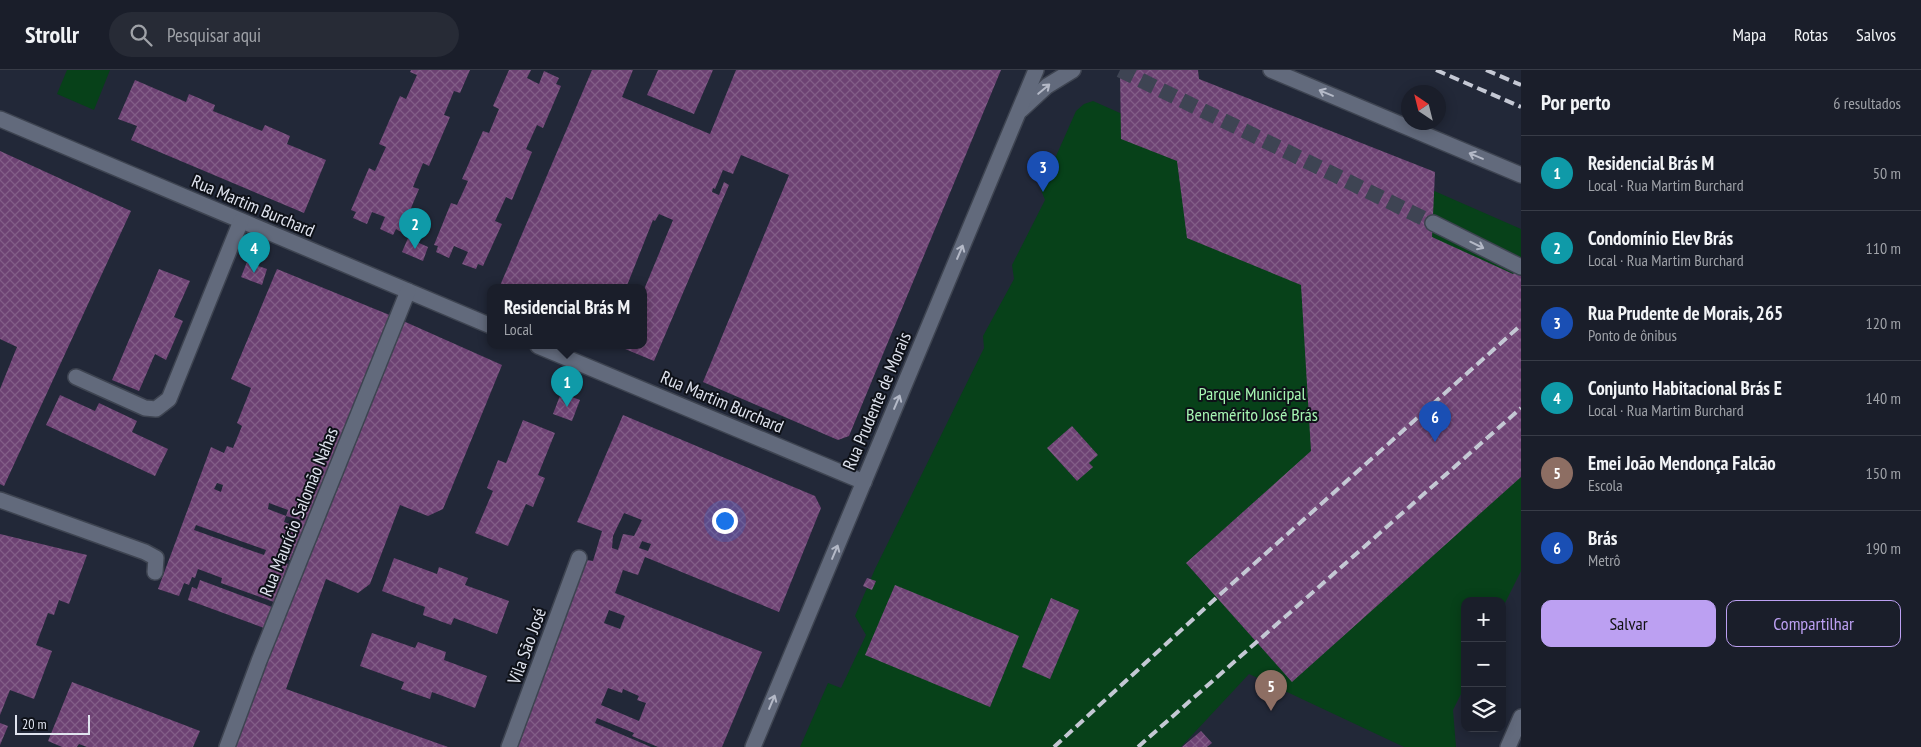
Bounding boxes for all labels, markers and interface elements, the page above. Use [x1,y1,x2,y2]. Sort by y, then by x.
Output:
search box [109,12,459,57]
text: Strollr [25,19,79,50]
icon: search [127,21,155,49]
text: Pesquisar aqui [167,23,261,47]
text: Mapa [1732,23,1766,46]
text: Rotas [1794,23,1828,46]
text: Salvos [1856,23,1896,46]
one-way arrow [1038,84,1051,95]
north arrow [1401,85,1446,130]
one-way arrow [1319,88,1334,98]
text: Por perto [1541,89,1611,116]
text: 6 resultados [1833,93,1901,113]
pin: 3 [1027,151,1059,192]
one-way arrow [1469,151,1484,161]
text: Residencial Brás M [1588,151,1714,175]
text: 1 [1553,163,1561,183]
text: 50 m [1873,163,1901,183]
street label: Rua Martim Burchard [188,169,318,242]
text: Local · Rua Martim Burchard [1588,175,1744,195]
pin: 2 [399,208,431,249]
text: Condomínio Elev Brás [1588,226,1733,250]
pin: 4 [238,232,270,273]
text: 2 [1553,238,1561,258]
text: 110 m [1866,238,1901,258]
one-way arrow [1469,240,1484,250]
one-way arrow [955,245,965,260]
text: Local · Rua Martim Burchard [1588,250,1744,270]
popup [487,284,647,349]
text: Residencial Brás M [504,295,630,319]
text: Rua Prudente de Morais, 265 [1588,301,1783,325]
text: 3 [1553,313,1561,333]
text: 120 m [1866,313,1901,333]
text: Local [504,319,533,339]
text: Ponto de ônibus [1588,325,1677,345]
street label: Rua Prudente de Morais [837,328,916,473]
street label: Rua Martim Burchard [657,365,787,438]
pin: 1 [551,366,583,407]
text: Conjunto Habitacional Brás E [1588,376,1782,400]
park label: Parque Municipal Benemérito José Brás [1186,382,1318,426]
text: 4 [1553,388,1561,408]
text: 140 m [1866,388,1901,408]
one-way arrow [893,395,903,410]
text: Local · Rua Martim Burchard [1588,400,1744,420]
pin: 6 [1419,401,1451,442]
street label: Rua Maurício Salomão Nahas [254,424,343,600]
text: Emei João Mendonça Falcão [1588,451,1776,475]
text: 5 [1553,463,1561,483]
text: 150 m [1866,463,1901,483]
text: Escola [1588,475,1623,495]
your location [712,508,738,534]
text: Brás [1588,526,1617,550]
text: 6 [1553,538,1561,558]
text: 190 m [1866,538,1901,558]
one-way arrow [831,545,840,560]
text: Metrô [1588,550,1621,570]
map controls [1461,597,1506,732]
button: + [1461,597,1506,642]
button: Salvar [1541,600,1716,647]
button: Compartilhar [1726,600,1901,647]
street label: Vila São José [502,605,551,688]
button: − [1461,642,1506,687]
pin: 5 [1255,670,1287,711]
button: layers [1461,687,1506,732]
one-way arrow [768,695,778,710]
scale bar [15,712,90,735]
text: 20 m [22,715,47,733]

